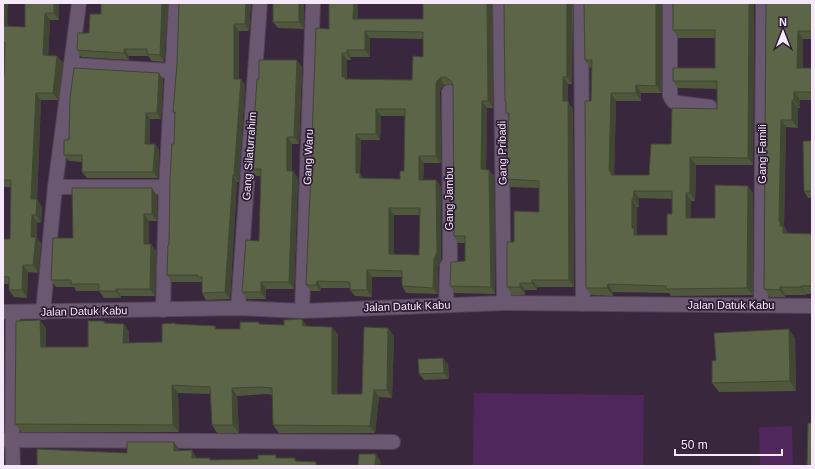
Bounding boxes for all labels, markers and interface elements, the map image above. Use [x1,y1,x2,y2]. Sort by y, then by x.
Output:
north arrow [763,12,803,52]
text: N [779,16,787,28]
street label: Gang Silaturrahim [240,111,258,201]
street label: Gang Pribadi [495,121,509,185]
street label: Gang Famili [756,124,768,184]
street label: Gang Waru [301,129,315,185]
street label: Gang Jambu [443,168,455,230]
street label: Jalan Datuk Kabu [363,298,451,314]
street label: Jalan Datuk Kabu [688,299,774,311]
street label: Jalan Datuk Kabu [40,304,128,318]
scale bar [675,431,782,457]
text: 50 m [681,438,708,452]

